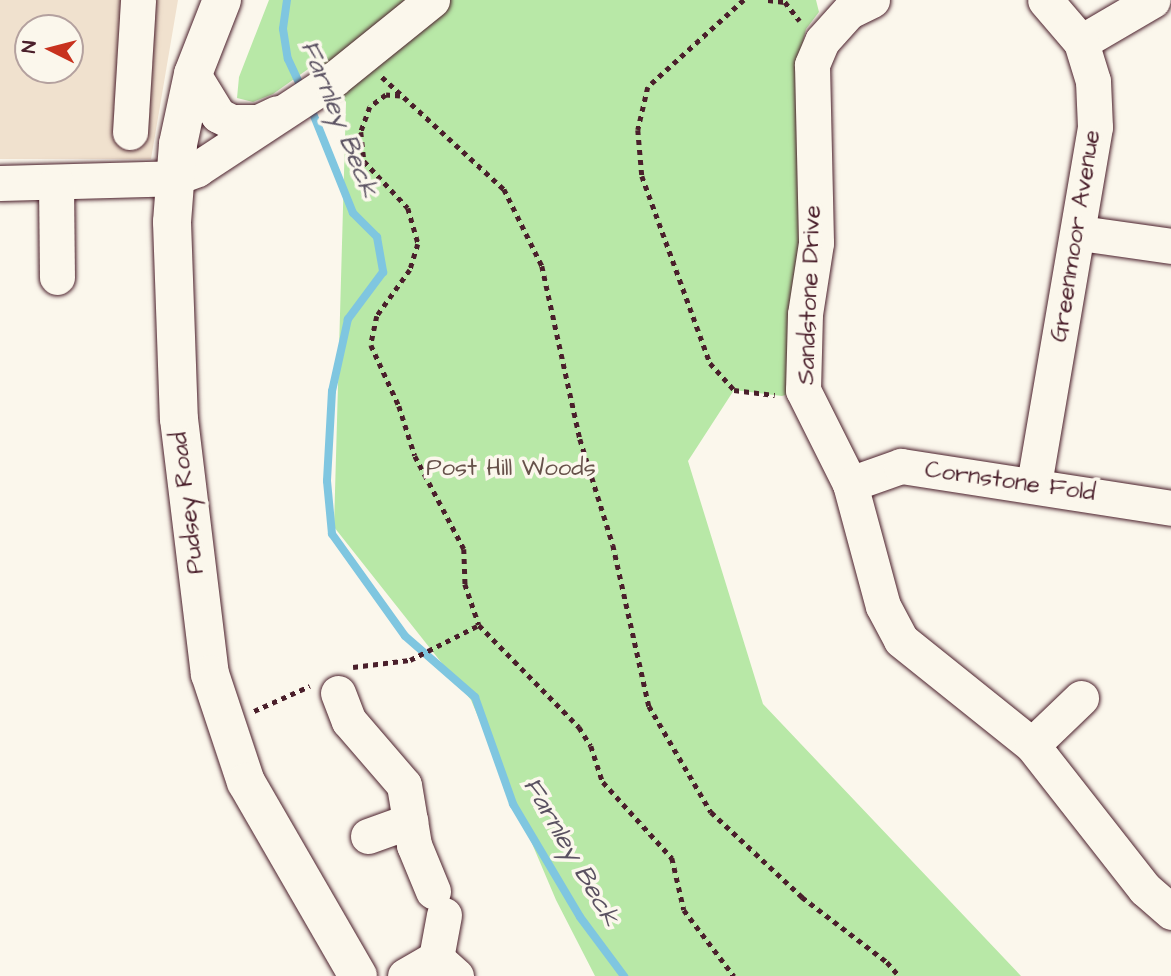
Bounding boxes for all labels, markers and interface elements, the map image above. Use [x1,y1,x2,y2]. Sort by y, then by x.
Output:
north arrow [14,14,84,84]
water label: Farnley Beck [293,36,385,202]
text: N [16,40,44,54]
street label: Greenmoor Avenue [1045,128,1107,344]
street label: Sandstone Drive [792,205,828,385]
street label: Pudsey Road [165,430,211,576]
park label: Post Hill Woods [426,455,596,483]
street label: Cornstone Fold [923,456,1097,508]
water label: Farnley Beck [516,772,626,932]

